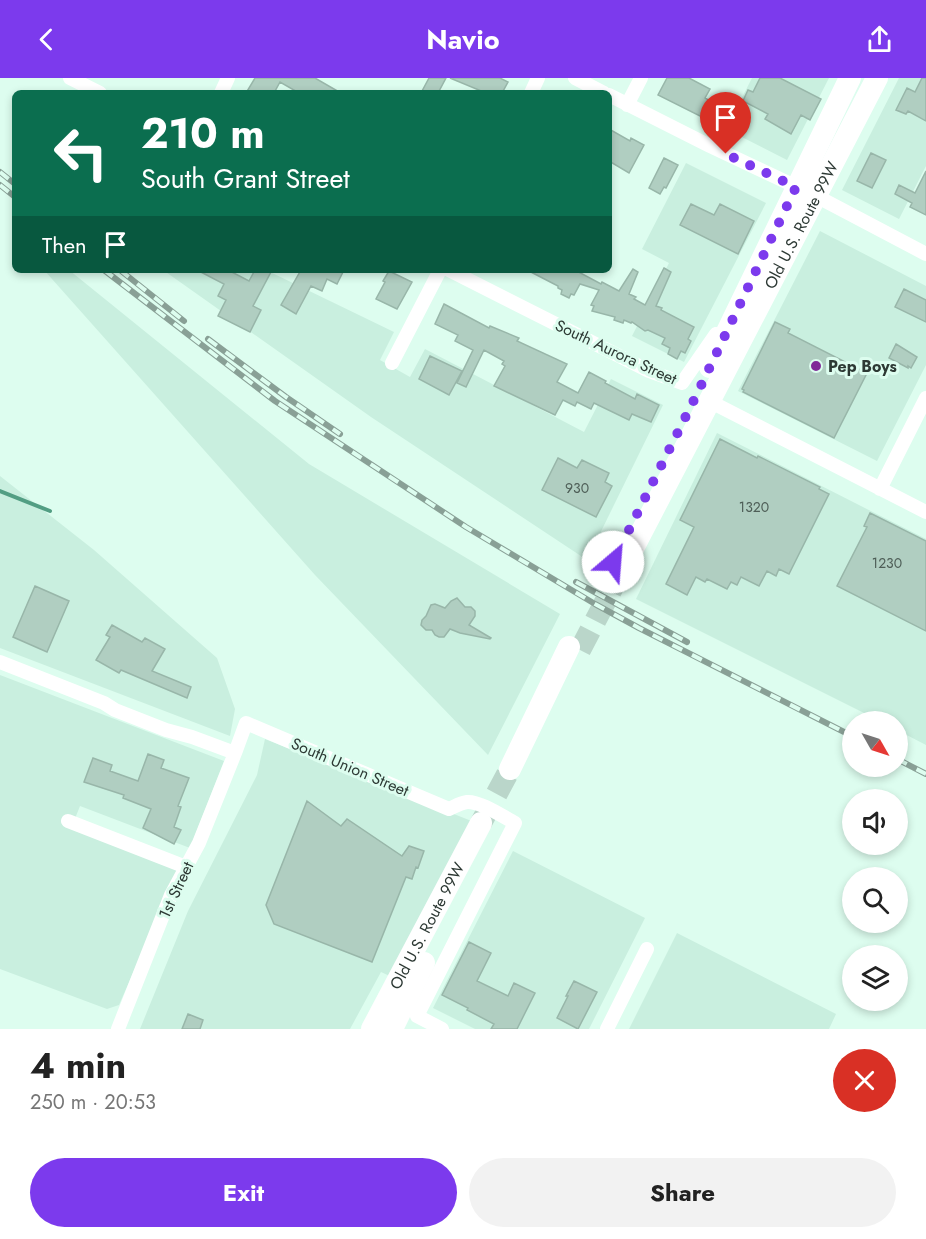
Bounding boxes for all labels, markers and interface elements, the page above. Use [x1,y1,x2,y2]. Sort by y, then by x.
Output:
text: Navio [426,20,500,59]
icon: back [30,23,63,56]
icon: share [863,23,896,56]
pin [700,92,751,154]
icon: arrive [709,101,742,134]
text: 210 m [141,103,265,164]
icon: left [42,114,120,192]
street label: Old U.S. Route 99W [758,157,844,293]
text: South Grant Street [141,159,350,198]
icon: arrive [99,228,132,261]
text: Then [42,229,87,261]
street label: South Aurora Street [551,314,681,390]
place label: Pep Boys [828,355,897,378]
marker: Pep Boys [809,359,823,373]
house number: 930 [565,478,589,498]
house number: 1320 [739,497,769,517]
position arrow [581,530,645,594]
house number: 1230 [872,553,902,573]
north arrow [842,711,908,777]
map controls [842,711,908,1011]
street label: South Union Street [288,732,412,802]
button: sound [842,789,908,855]
street label: 1st Street [153,858,199,922]
street label: Old U.S. Route 99W [384,858,470,993]
button: search [842,867,908,933]
button: layers [842,945,908,1011]
text: 4 min [30,1039,126,1091]
button: close [833,1049,896,1112]
text: 250 m · 20:53 [30,1088,156,1117]
button: Exit [30,1158,457,1227]
button: Share [469,1158,896,1227]

